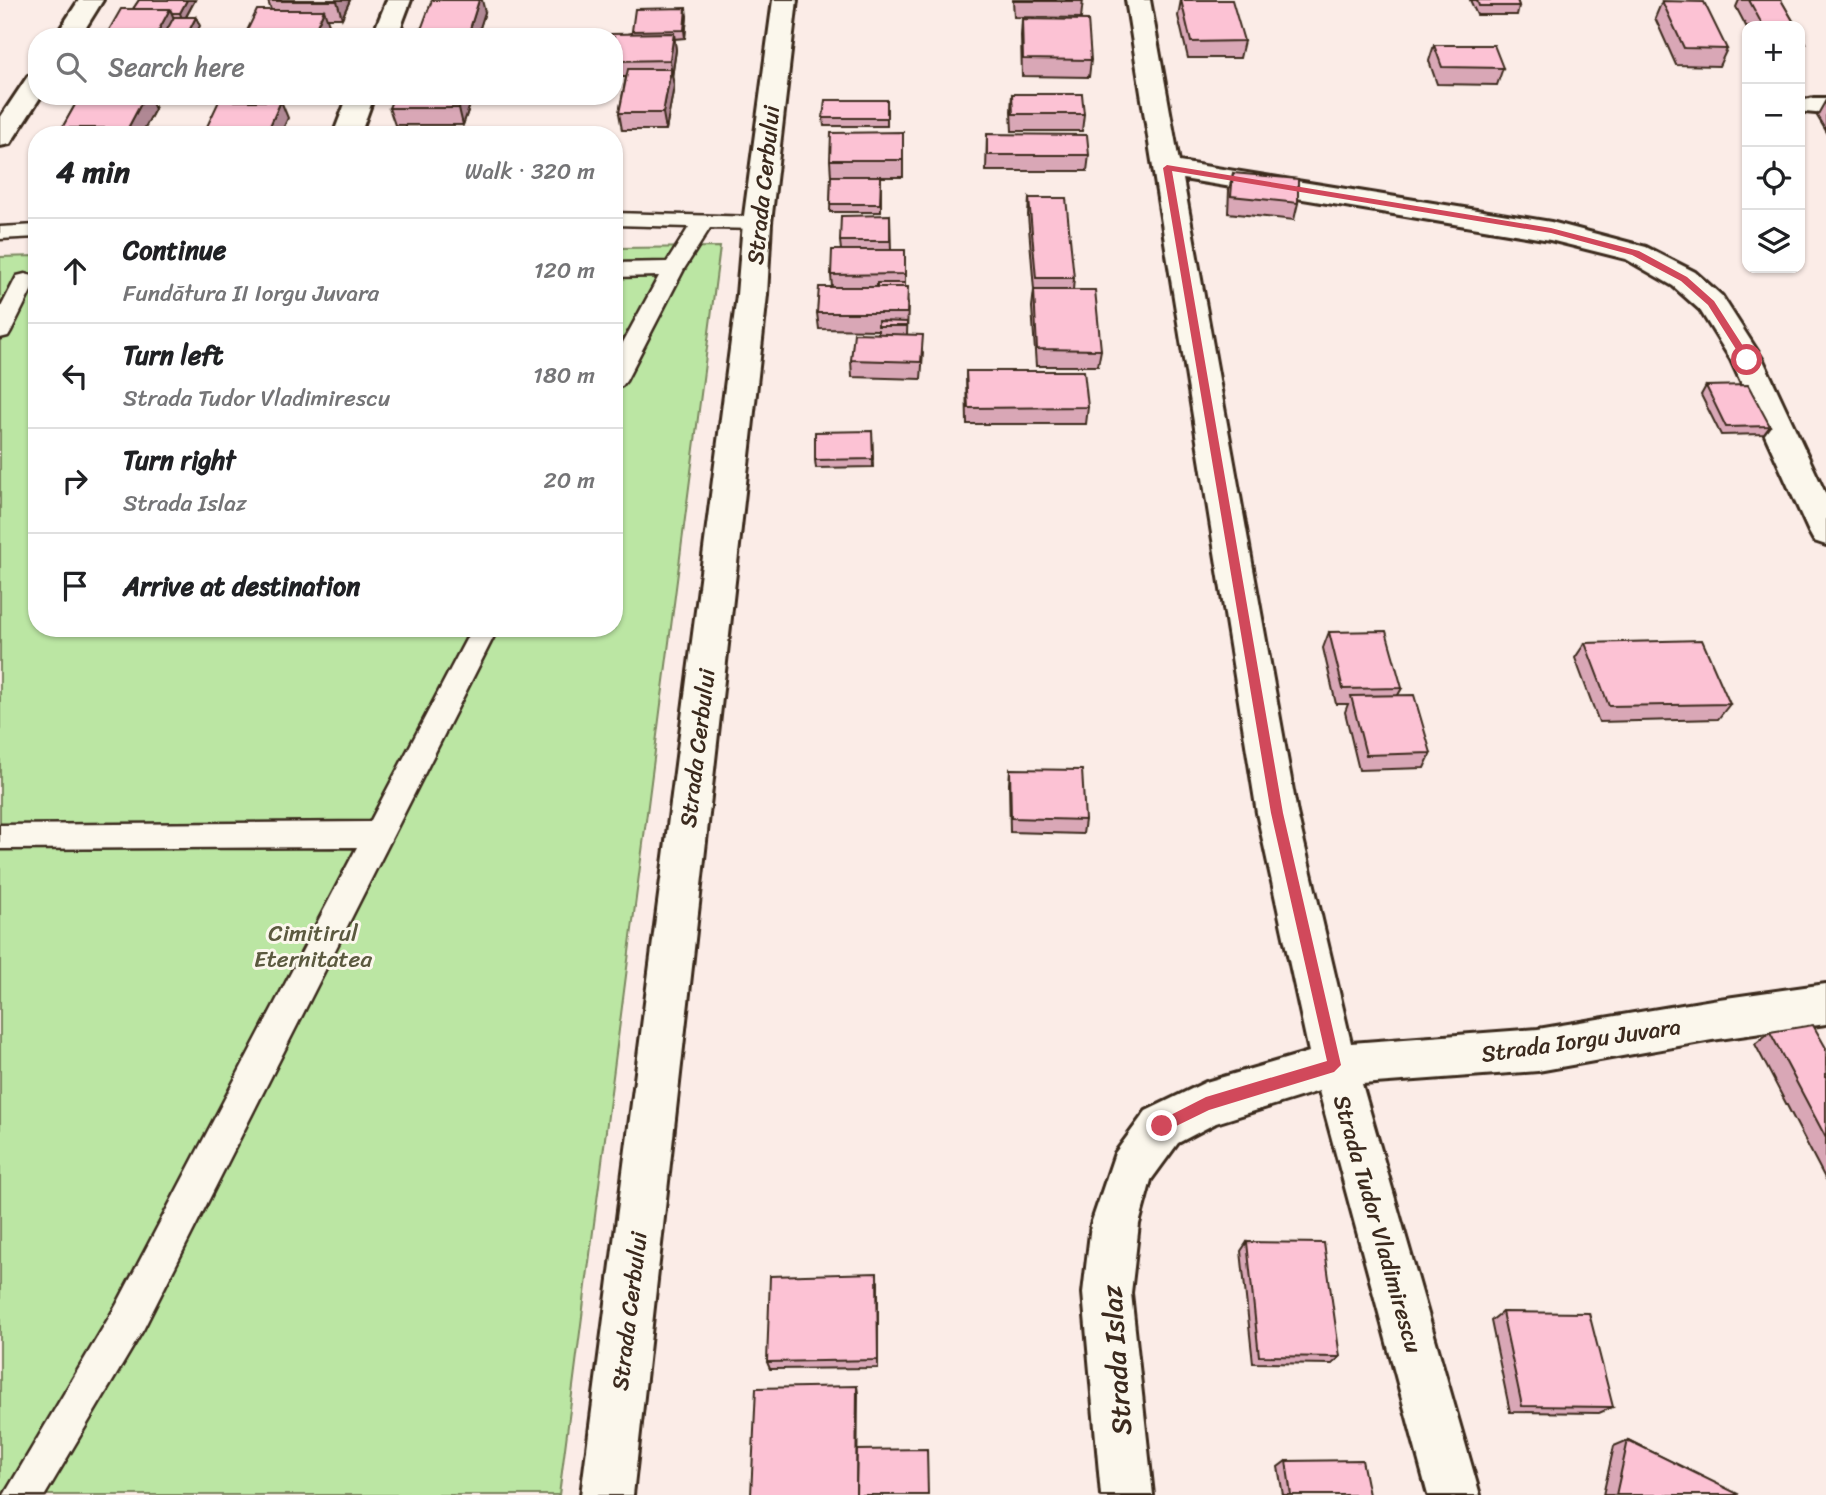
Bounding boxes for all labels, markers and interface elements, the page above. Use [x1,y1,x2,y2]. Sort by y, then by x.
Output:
map controls [1742,21,1805,273]
button: + [1742,21,1805,84]
search box [28,28,623,105]
text: Search here [108,44,245,90]
icon: search [52,48,90,86]
button: − [1742,84,1805,147]
street label: Strada Cerbului [735,103,792,267]
text: 4 min [56,145,130,199]
button: locate [1742,147,1805,210]
text: Walk · 320 m [465,151,595,192]
button: layers [1742,210,1805,273]
text: Continue [123,227,226,273]
text: 120 m [534,250,595,291]
icon: ahead [56,252,94,290]
text: Fundătura II Iorgu Juvara [123,273,379,314]
text: Turn left [123,332,223,378]
route start [1731,344,1762,375]
text: 180 m [533,355,595,396]
icon: left [56,357,94,395]
text: Strada Tudor Vladimirescu [123,378,390,419]
text: Turn right [123,437,236,483]
text: 20 m [544,460,595,501]
icon: right [56,462,94,500]
text: Strada Islaz [123,483,247,524]
text: Arrive at destination [123,563,360,609]
icon: arrive [56,567,94,605]
street label: Strada Cerbului [667,666,728,830]
park label: Cimitirul Eternitatea [254,913,372,980]
street label: Strada Iorgu Juvara [1479,1006,1684,1075]
street label: Strada Tudor Vladimirescu [1321,1090,1434,1358]
route end [1146,1110,1177,1141]
street label: Strada Cerbului [599,1229,660,1393]
street label: Strada Islaz [1087,1282,1146,1437]

